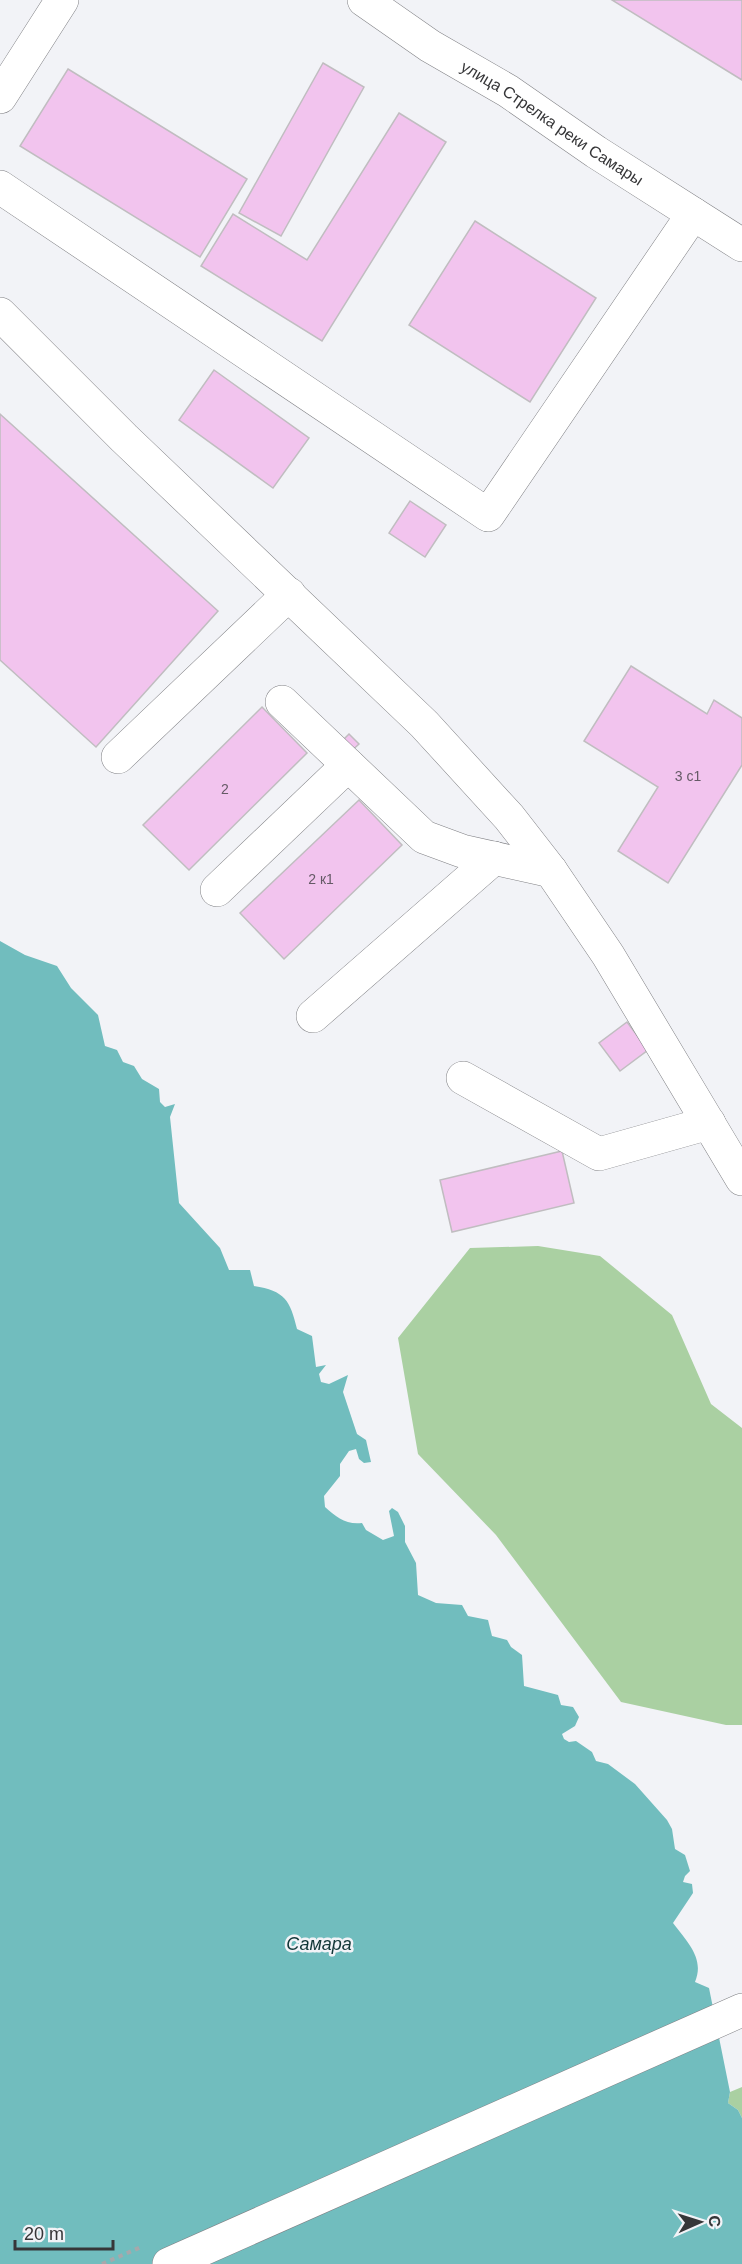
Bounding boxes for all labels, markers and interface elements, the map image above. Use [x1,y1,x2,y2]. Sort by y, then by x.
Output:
street label: улица Стрелка реки Самары [458,57,646,188]
house number: 3 с1 [675,768,701,784]
house number: 2 [221,781,229,797]
house number: 2 к1 [308,871,334,887]
water label: Самара [286,1934,352,1954]
north arrow [670,2192,730,2252]
scale bar [15,2213,112,2251]
text: С [706,2215,723,2228]
text: 20 m [24,2224,64,2244]

